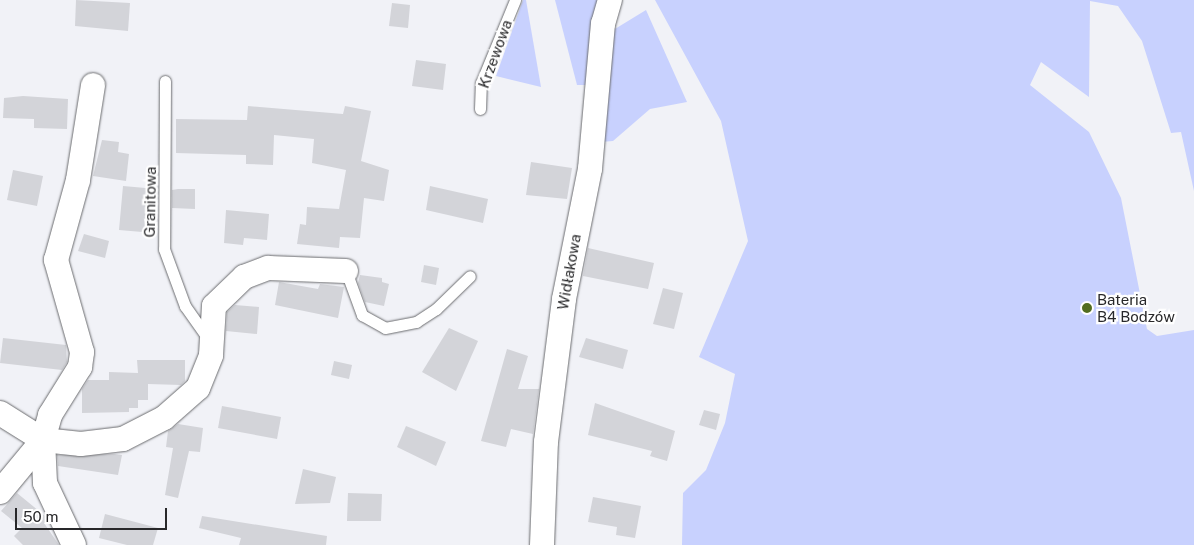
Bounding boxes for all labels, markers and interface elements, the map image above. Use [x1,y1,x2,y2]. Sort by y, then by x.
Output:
street label: Krzewowa [474,17,516,91]
street label: Granitowa [140,166,160,238]
street label: Widłakowa [553,233,585,311]
place label: Bateria B4 Bodzów [1097,290,1175,325]
marker: Bateria B4 Bodzów [1081,302,1093,314]
scale bar [18,498,170,530]
text: 50 m [23,508,58,525]

